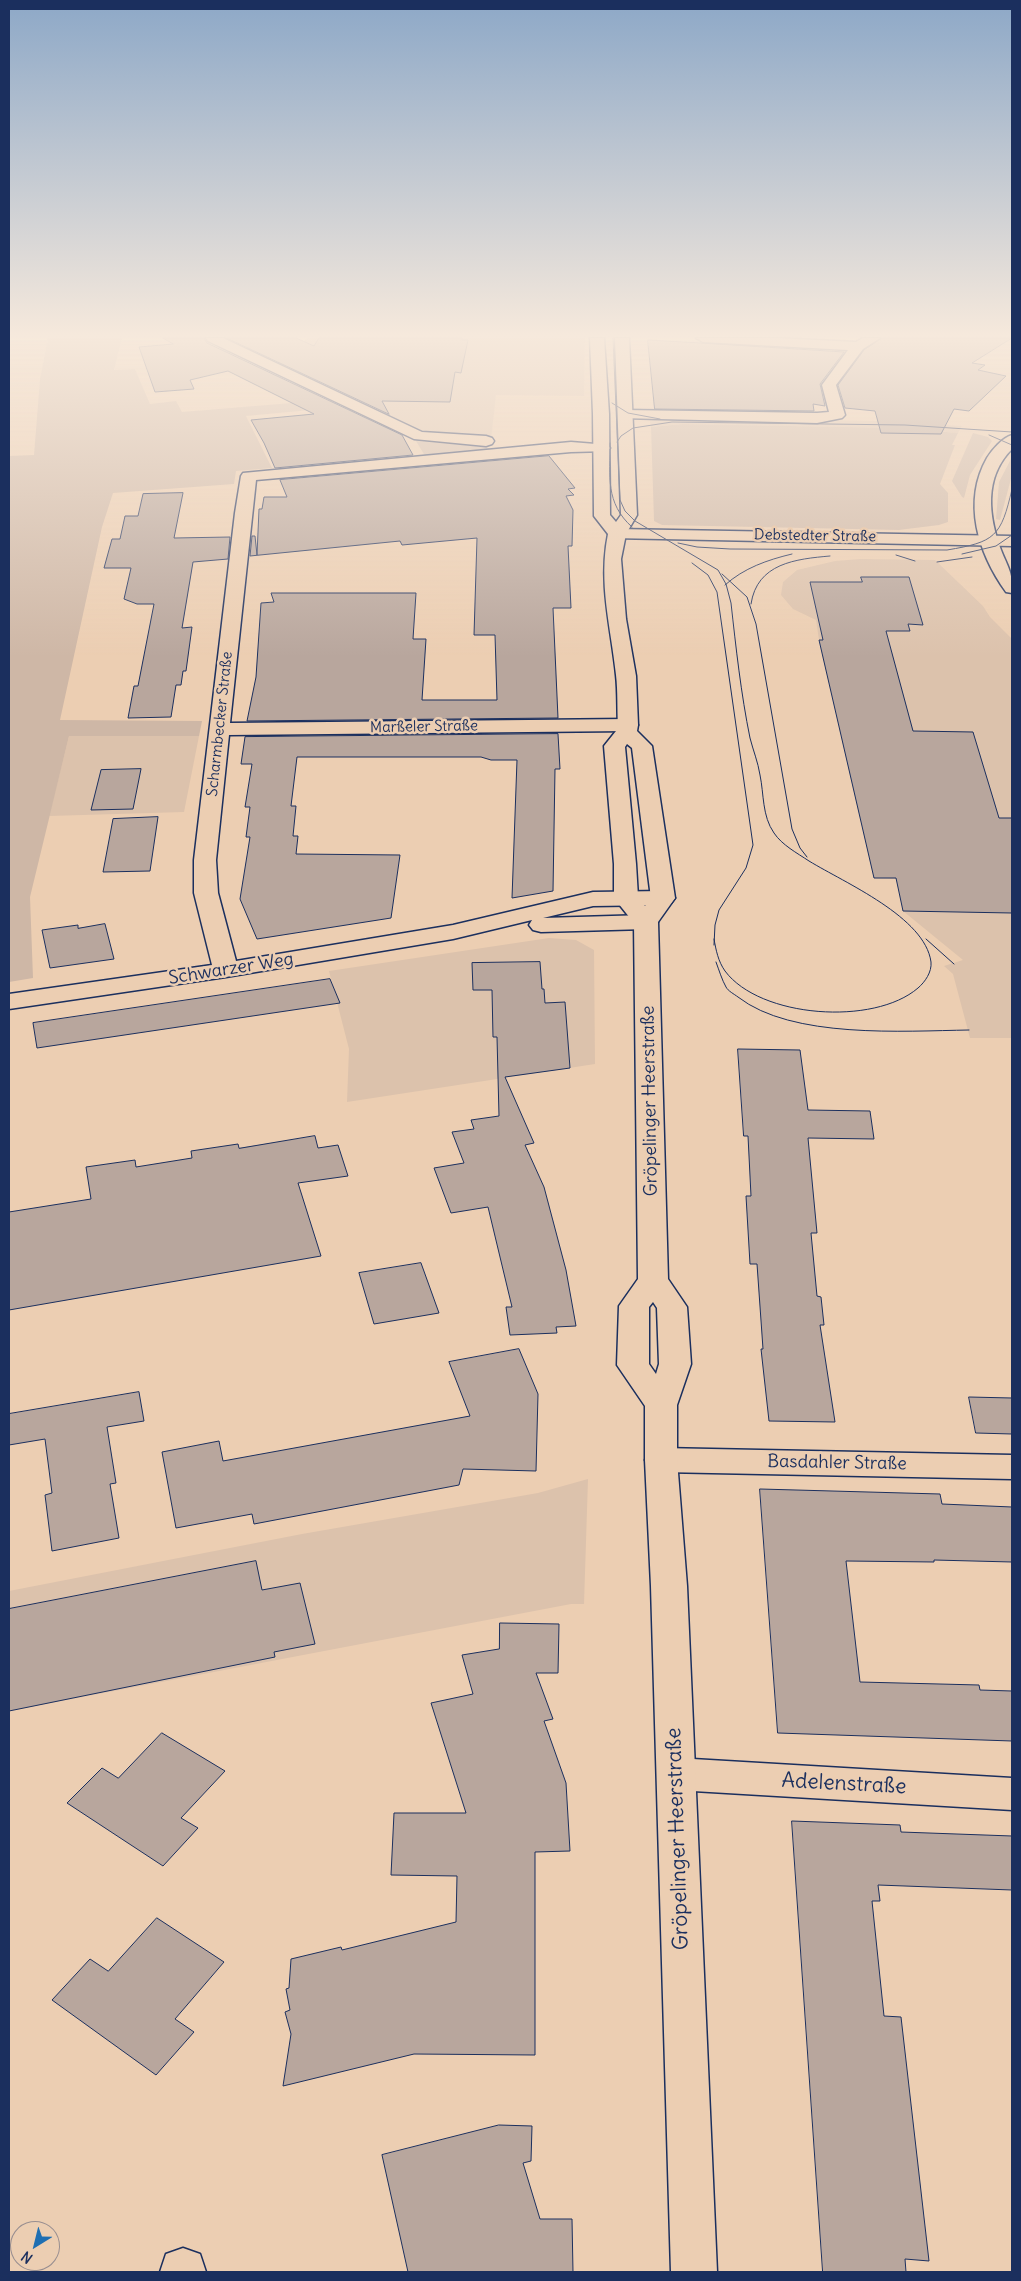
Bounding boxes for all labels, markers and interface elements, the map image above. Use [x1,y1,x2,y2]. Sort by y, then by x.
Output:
street label: Debstedter Straße [754,526,876,546]
street label: Scharmbecker Straße [203,651,237,797]
street label: Marßeler Straße [370,717,478,737]
street label: Schwarzer Weg [167,948,295,990]
street label: Gröpelinger Heerstraße [638,1005,662,1197]
street label: Basdahler Straße [767,1451,907,1475]
street label: Gröpelinger Heerstraße [662,1727,694,1951]
street label: Adelenstraße [781,1768,907,1800]
north arrow [10,2221,60,2271]
text: N [18,2247,36,2267]

